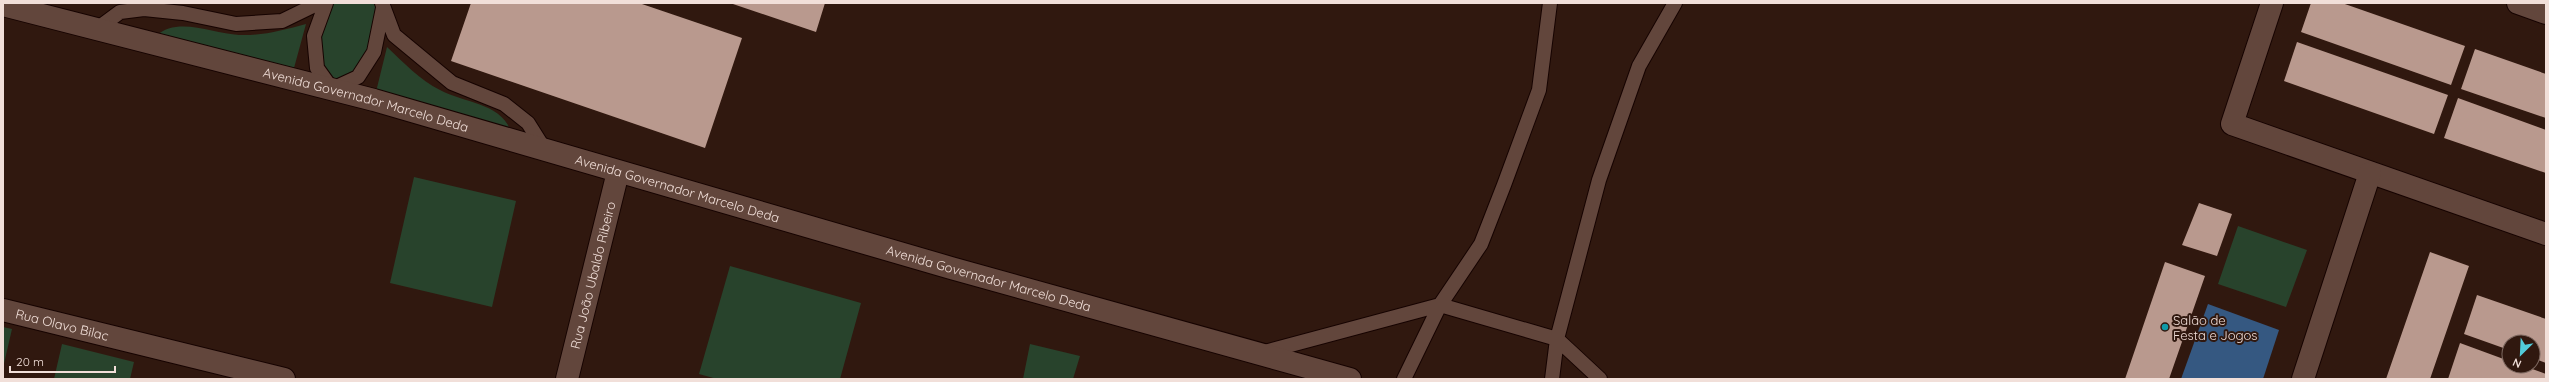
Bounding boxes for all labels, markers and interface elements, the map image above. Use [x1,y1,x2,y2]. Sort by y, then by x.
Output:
street label: Avenida Governador Marcelo Deda [262,64,470,135]
street label: Avenida Governador Marcelo Deda [573,151,781,226]
street label: Rua João Ubaldo Ribeiro [567,200,619,351]
street label: Avenida Governador Marcelo Deda [884,242,1093,315]
street label: Rua Olavo Bilac [14,305,111,344]
place label: Salão de Festa e Jogos [2173,312,2257,343]
marker: Salão de Festa e Jogos [2160,322,2170,332]
north arrow [2501,334,2541,374]
scale bar [10,348,115,374]
text: 20 m [16,354,44,369]
text: N [2510,355,2523,371]

